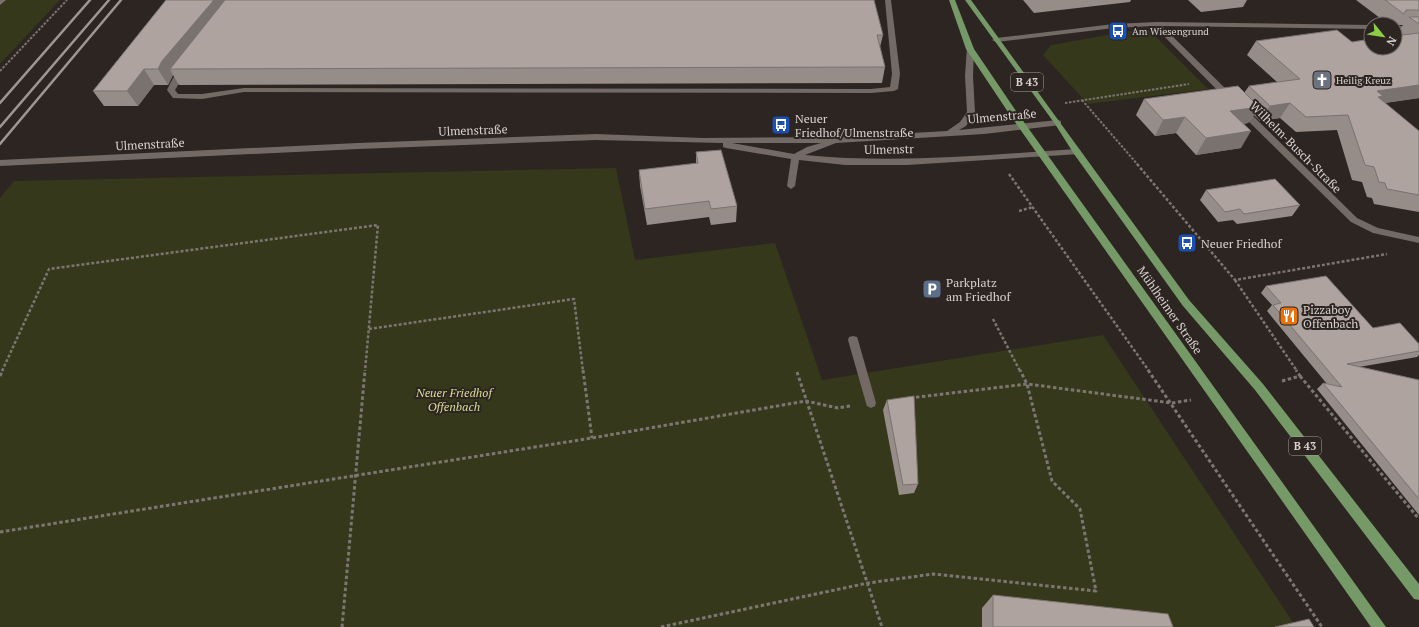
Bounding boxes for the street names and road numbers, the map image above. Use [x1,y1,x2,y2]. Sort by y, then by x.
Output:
road number: B 43 [1011,73,1043,91]
street label: Wilhelm-Busch-Straße [1247,98,1345,196]
street label: Ulmenstraße [967,106,1037,126]
street label: Ulmenstraße [438,121,508,139]
street label: Ulmenstraße [115,135,185,153]
street label: Ulmenstr [864,141,914,157]
street label: Mühlheimer Straße [1134,263,1206,357]
road number: B 43 [1289,437,1321,455]

